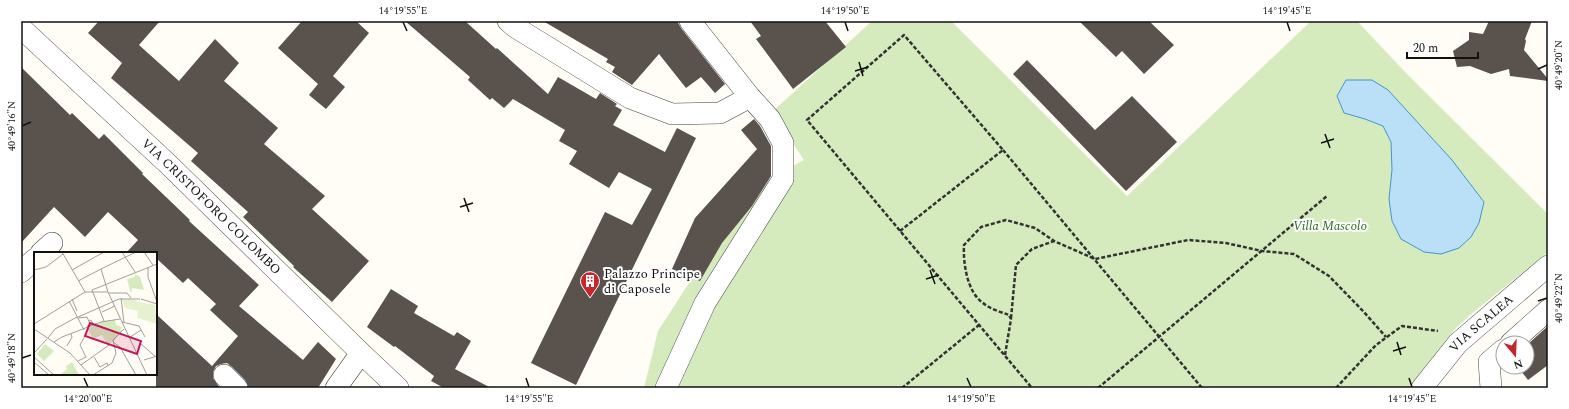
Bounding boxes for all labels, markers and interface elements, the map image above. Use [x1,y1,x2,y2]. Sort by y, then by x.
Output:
text: 14°19'55"E [379,3,427,19]
text: 14°19'50"E [821,3,869,19]
text: 14°19'45"E [1263,3,1311,19]
scale bar [1407,34,1478,60]
text: 20 m [1413,39,1438,58]
text: 40°49'20"N [1551,40,1567,90]
text: 40°49'16"N [4,101,20,151]
street label: VIA CRISTOFORO COLOMBO [137,134,286,279]
park label: Villa Mascolo [1293,216,1367,236]
inset map [34,252,157,375]
place label: Palazzo Principe di Caposele [604,264,700,299]
building icon: Palazzo Principe di Caposele [579,270,601,298]
text: 40°49'22"N [1551,273,1567,323]
street label: VIA SCALEA [1444,290,1518,357]
text: 40°49'18"N [4,333,20,383]
north arrow [1495,335,1535,375]
text: N [1511,354,1525,373]
text: 14°20'00"E [64,391,112,407]
text: 14°19'55"E [505,391,553,407]
text: 14°19'50"E [947,391,995,407]
text: 14°19'45"E [1388,391,1436,407]

